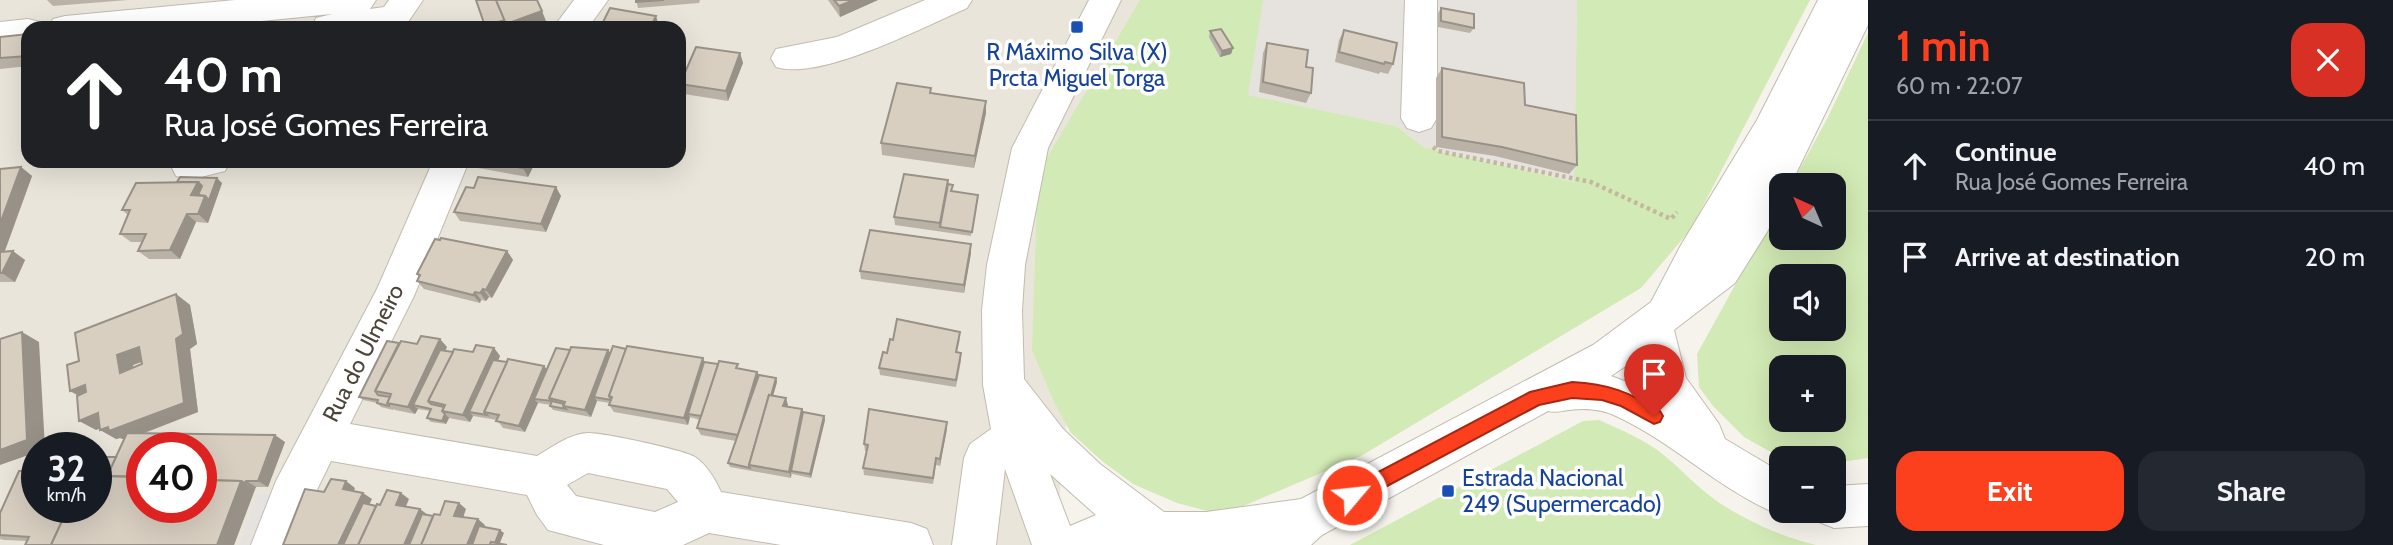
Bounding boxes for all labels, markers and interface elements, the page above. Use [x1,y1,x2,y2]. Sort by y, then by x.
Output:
marker: R Máximo Silva (X) Prcta Miguel Torga [1069,19,1085,35]
text: 1 min [1896,20,1991,72]
button: close [2291,23,2365,97]
place label: R Máximo Silva (X) Prcta Miguel Torga [986,38,1168,92]
text: 40 m [164,45,283,104]
icon: ahead [49,49,140,140]
text: 60 m · 22:07 [1896,72,2023,100]
text: Rua José Gomes Ferreira [164,105,488,144]
text: Continue [1955,136,2057,168]
icon: ahead [1896,147,1934,185]
text: 40 m [2303,150,2365,182]
text: Rua José Gomes Ferreira [1955,168,2188,196]
north arrow [1769,173,1846,250]
map controls [1769,173,1846,523]
icon: arrive [1896,238,1934,276]
text: Arrive at destination [1955,241,2180,273]
text: 20 m [2305,241,2365,273]
button: sound [1769,264,1846,341]
street label: Rua do Ulmeiro [316,280,410,426]
pin [1624,344,1684,416]
icon: arrive [1635,355,1673,393]
button: + [1769,355,1846,432]
speed limit sign: 40 [126,432,217,523]
button: − [1769,446,1846,523]
text: 32 [48,447,85,490]
button: Exit [1896,451,2124,531]
button: Share [2138,451,2365,531]
position arrow [1315,458,1389,532]
place label: Estrada Nacional 249 (Supermercado) [1462,464,1662,518]
marker: Estrada Nacional 249 (Supermercado) [1440,483,1456,499]
text: km/h [47,484,86,506]

